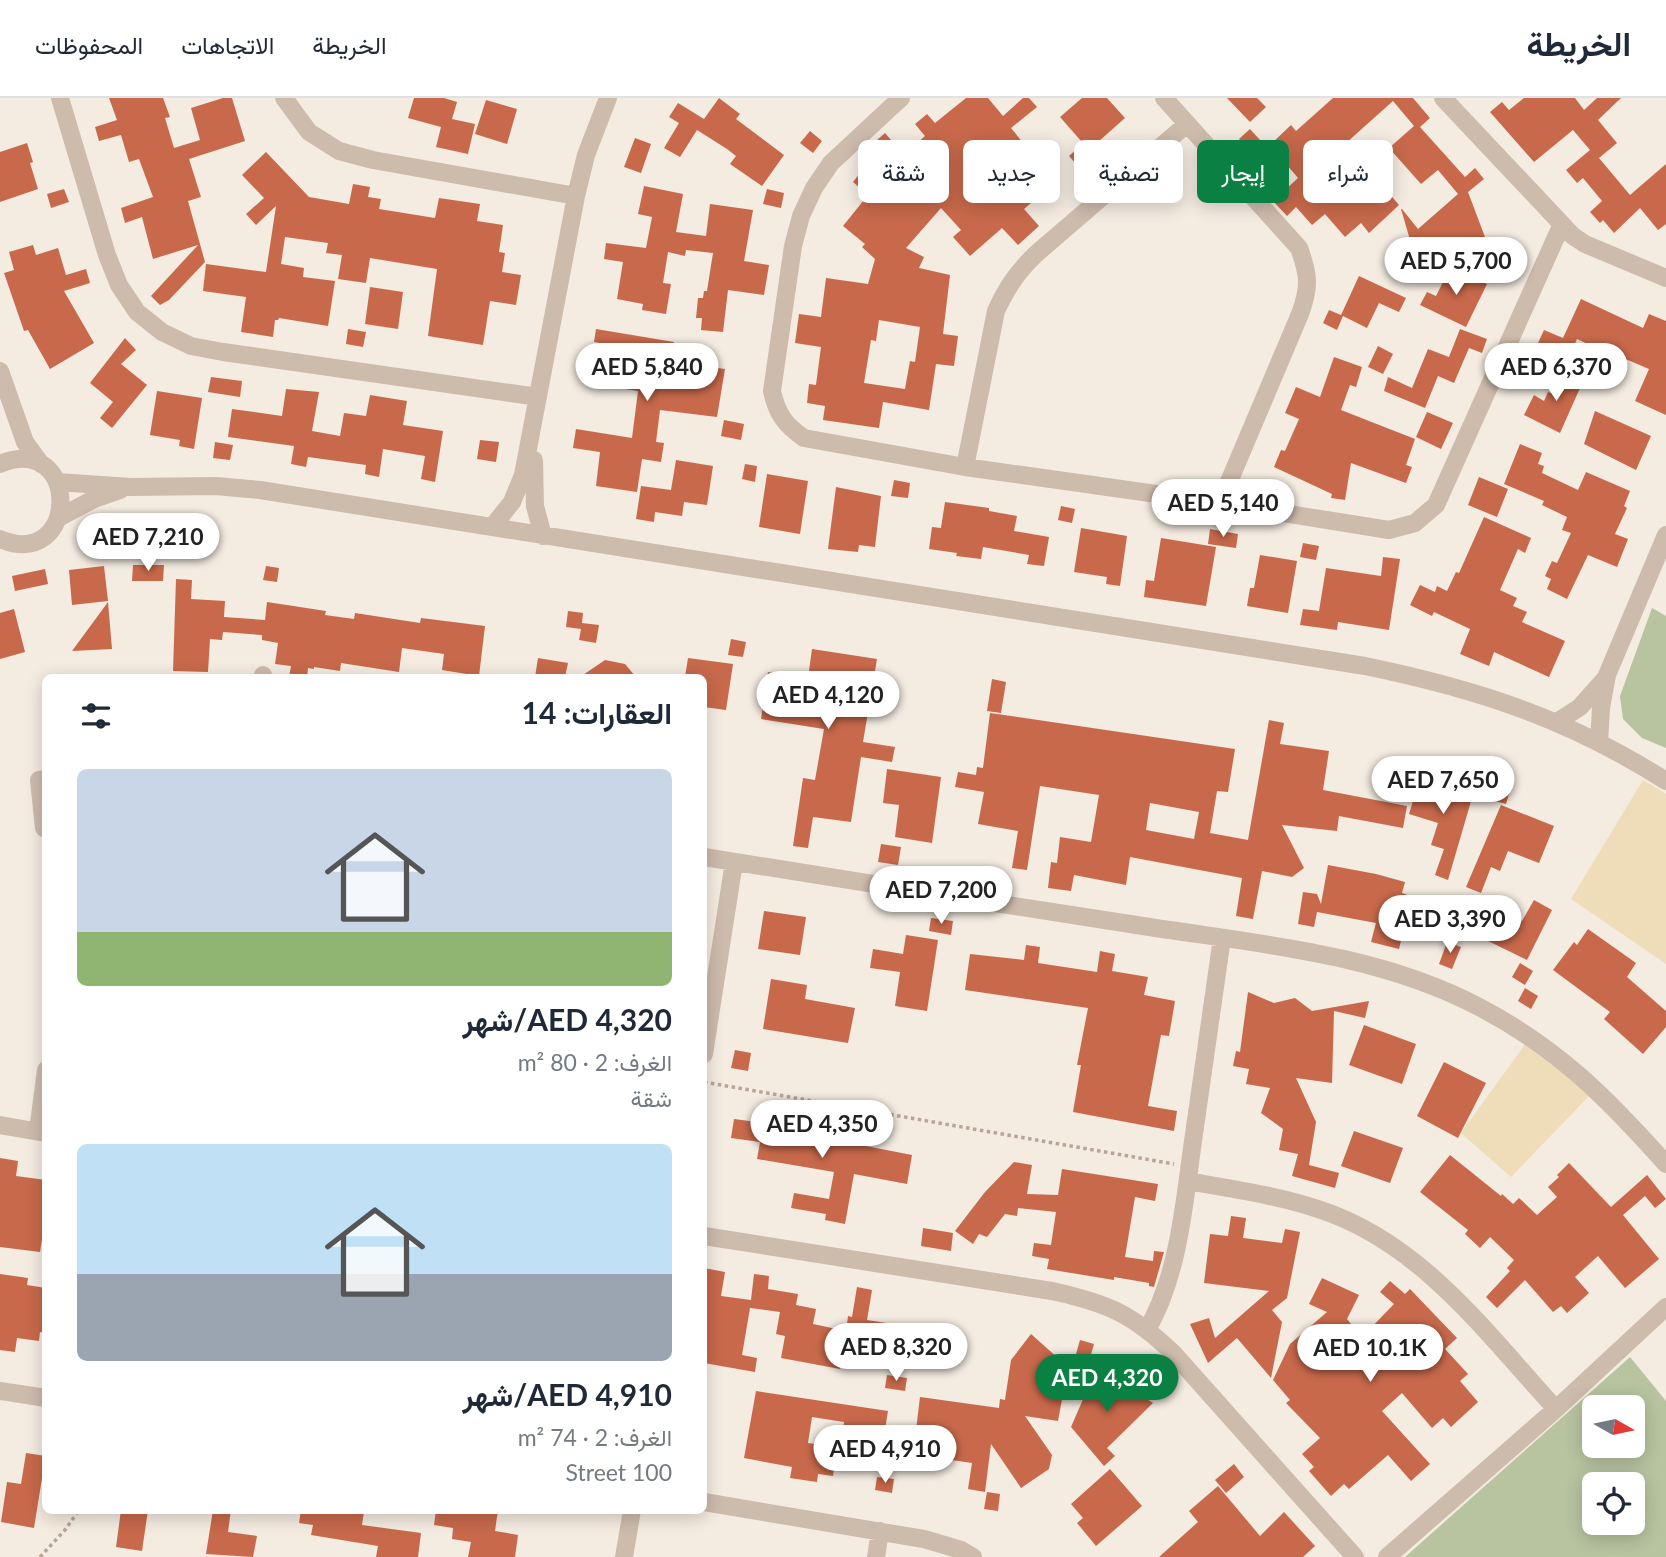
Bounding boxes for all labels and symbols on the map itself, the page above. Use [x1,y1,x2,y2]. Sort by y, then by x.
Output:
pin: AED 5,700 [1376,238,1536,297]
pin: AED 5,840 [567,344,727,403]
pin: AED 6,370 [1476,344,1636,403]
pin: AED 5,140 [1143,480,1303,539]
pin: AED 7,210 [68,514,228,573]
pin: AED 4,120 [748,672,908,731]
pin: AED 7,650 [1363,756,1523,816]
pin: AED 7,200 [861,866,1021,926]
pin: AED 3,390 [1370,896,1530,955]
pin: AED 4,350 [742,1100,902,1160]
pin: AED 8,320 [816,1324,976,1383]
pin: AED 10.1K [1290,1324,1450,1384]
pin: AED 4,320 [1027,1354,1187,1414]
north arrow [1582,1395,1645,1458]
pin: AED 4,910 [805,1426,965,1485]

